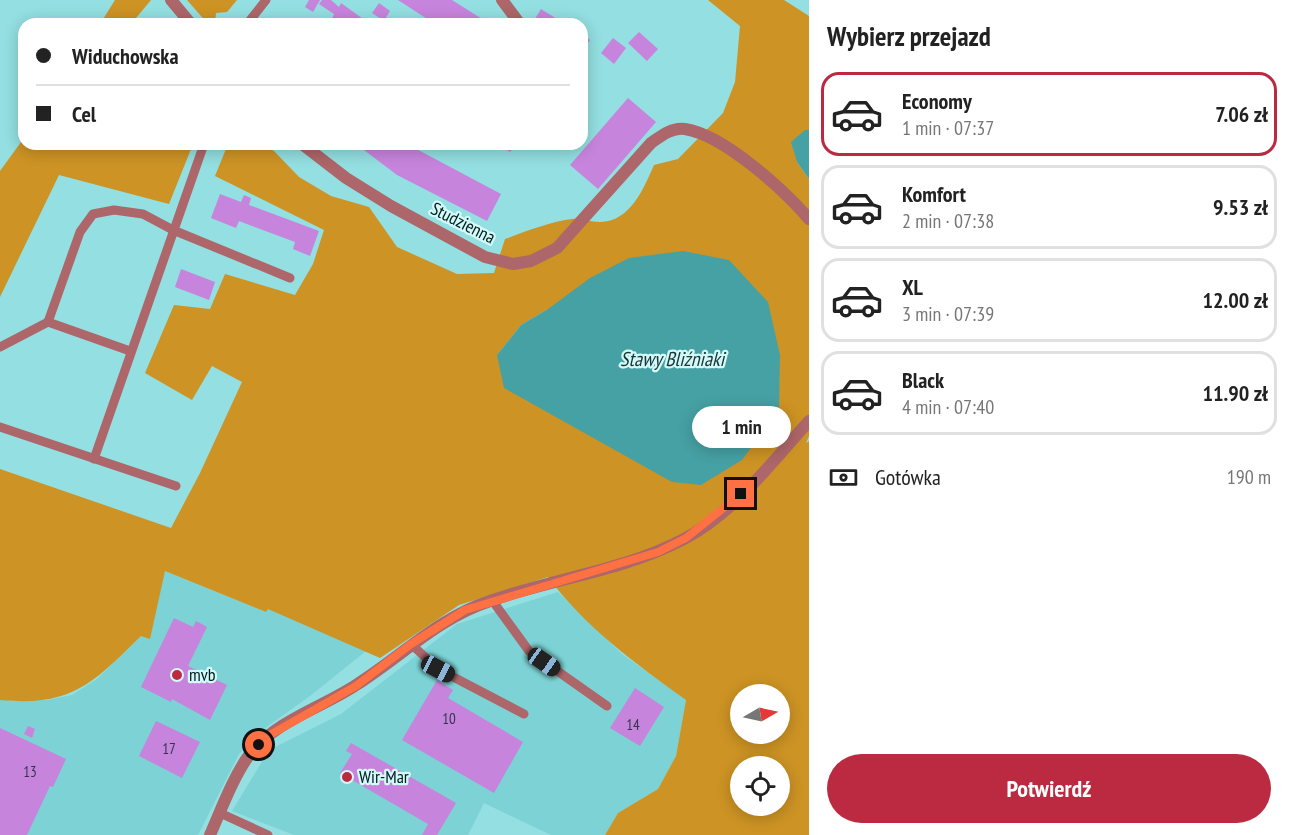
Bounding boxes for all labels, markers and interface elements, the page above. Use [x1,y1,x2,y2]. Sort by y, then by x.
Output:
text: Wybierz przejazd [827,19,991,53]
text: Widuchowska [72,42,179,70]
icon: car [830,87,884,141]
text: Economy [902,87,972,115]
text: Cel [72,100,96,128]
text: 7.06 zł [1215,100,1268,128]
text: 1 min · 07:37 [902,115,994,141]
icon: car [830,180,884,234]
text: Komfort [902,180,966,208]
text: 9.53 zł [1213,193,1268,221]
street label: Studzienna [427,197,499,248]
text: 2 min · 07:38 [902,208,994,234]
icon: car [830,273,884,327]
text: XL [902,273,923,301]
text: 12.00 zł [1203,286,1268,314]
text: 3 min · 07:39 [902,301,994,327]
water label: Stawy Bliźniaki [620,346,727,372]
icon: car [830,366,884,420]
text: Black [902,366,944,394]
text: 11.90 zł [1203,379,1268,407]
text: 4 min · 07:40 [902,394,994,420]
callout: 1 min [692,407,790,449]
text: 1 min [721,414,762,440]
icon: cash [827,461,860,494]
text: Gotówka [875,463,941,491]
text: 190 m [1227,464,1271,490]
route end [727,480,754,507]
car [524,644,564,680]
car [418,653,458,685]
place label: mvb [189,663,216,686]
marker: mvb [170,668,184,682]
north arrow [730,684,790,744]
map controls [730,684,790,816]
house number: 10 [442,709,456,728]
house number: 14 [626,715,640,734]
route start [245,731,272,758]
house number: 17 [162,739,176,758]
button: Potwierdź [827,754,1271,823]
button: locate [730,756,790,816]
house number: 13 [23,762,37,781]
place label: Wir-Mar [359,765,409,788]
marker: Wir-Mar [340,770,354,784]

